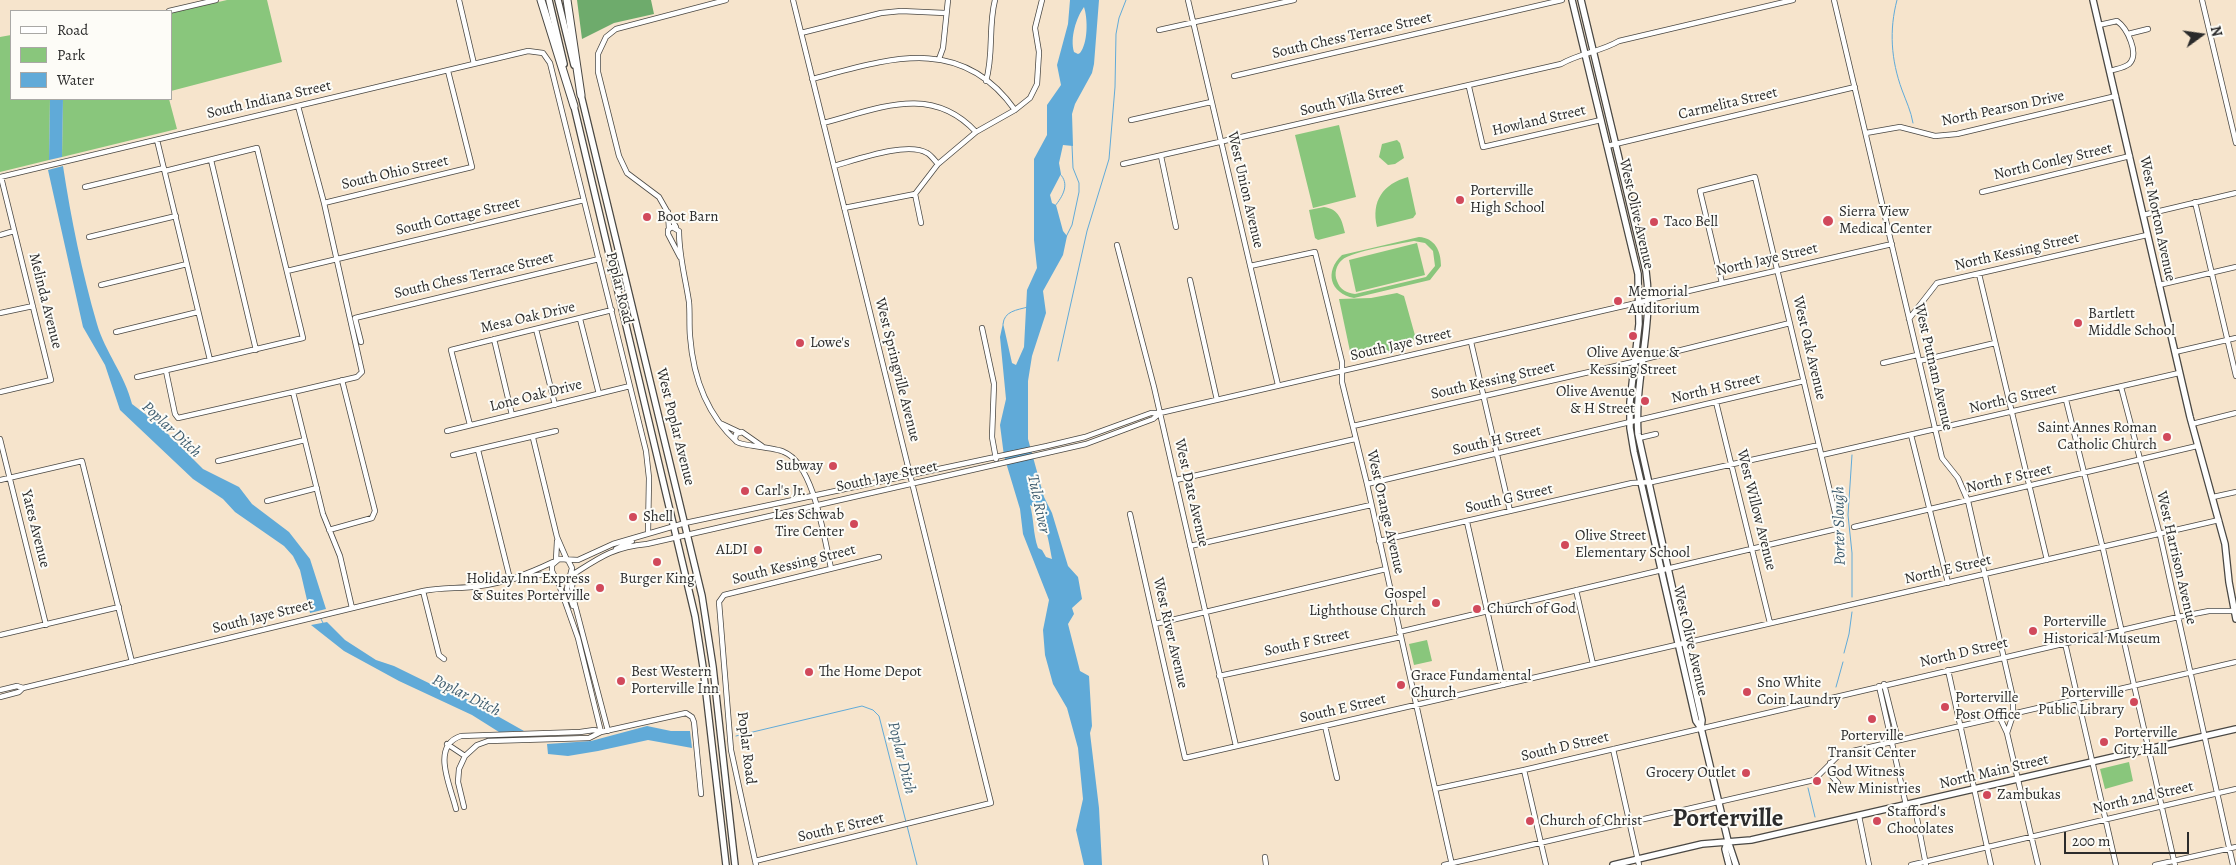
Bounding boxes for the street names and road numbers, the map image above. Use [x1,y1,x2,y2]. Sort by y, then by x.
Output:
street label: South Chess Terrace Street [1270,9,1434,63]
street label: South Indiana Street [205,77,333,123]
street label: South Villa Street [1298,79,1406,121]
street label: Carmelita Street [1677,84,1779,124]
street label: North Pearson Drive [1940,87,2066,131]
street label: Howland Street [1490,101,1588,141]
street label: West Union Avenue [1223,130,1267,250]
street label: North Conley Street [1992,140,2114,184]
street label: South Ohio Street [340,152,450,194]
street label: West Morton Avenue [2135,155,2179,283]
street label: West Olive Avenue [1615,157,1657,271]
street label: South Cottage Street [394,194,522,240]
street label: North Kessing Street [1953,229,2081,275]
street label: North Jaye Street [1714,240,1820,280]
street label: South Chess Terrace Street [392,249,556,303]
street label: Poplar Road [601,250,637,326]
street label: Melinda Avenue [24,251,66,351]
street label: West Oak Avenue [1788,294,1830,402]
street label: West Springville Avenue [870,296,924,444]
street label: Mesa Oak Drive [479,298,577,338]
street label: West Putnam Avenue [1910,302,1956,432]
street label: South Jaye Street [1349,325,1453,365]
street label: South Kessing Street [1429,358,1557,404]
street label: West Poplar Avenue [652,366,698,488]
street label: North H Street [1670,370,1762,408]
street label: Lone Oak Drive [488,376,584,416]
street label: North G Street [1967,380,2059,418]
street label: South H Street [1451,422,1543,460]
street label: West Date Avenue [1170,437,1212,549]
street label: West Orange Avenue [1362,448,1408,576]
street label: West Willow Avenue [1732,448,1780,572]
street label: South Jaye Street [835,457,939,497]
street label: North F Street [1965,460,2053,498]
street label: South G Street [1464,480,1554,518]
street label: Yates Avenue [17,488,53,570]
street label: West Harrison Avenue [2152,489,2200,627]
street label: South Kessing Street [730,541,858,589]
street label: North E Street [1903,551,1993,589]
street label: West River Avenue [1148,576,1192,690]
street label: West Olive Avenue [1669,584,1711,698]
street label: South Jaye Street [211,596,315,638]
street label: South F Street [1263,625,1351,661]
street label: North D Street [1918,634,2010,672]
street label: South E Street [1298,690,1388,728]
street label: Poplar Road [733,710,759,786]
street label: South D Street [1519,728,1611,766]
street label: North Main Street [1938,751,2050,793]
street label: North 2nd Street [2091,778,2195,818]
street label: South E Street [796,809,886,847]

